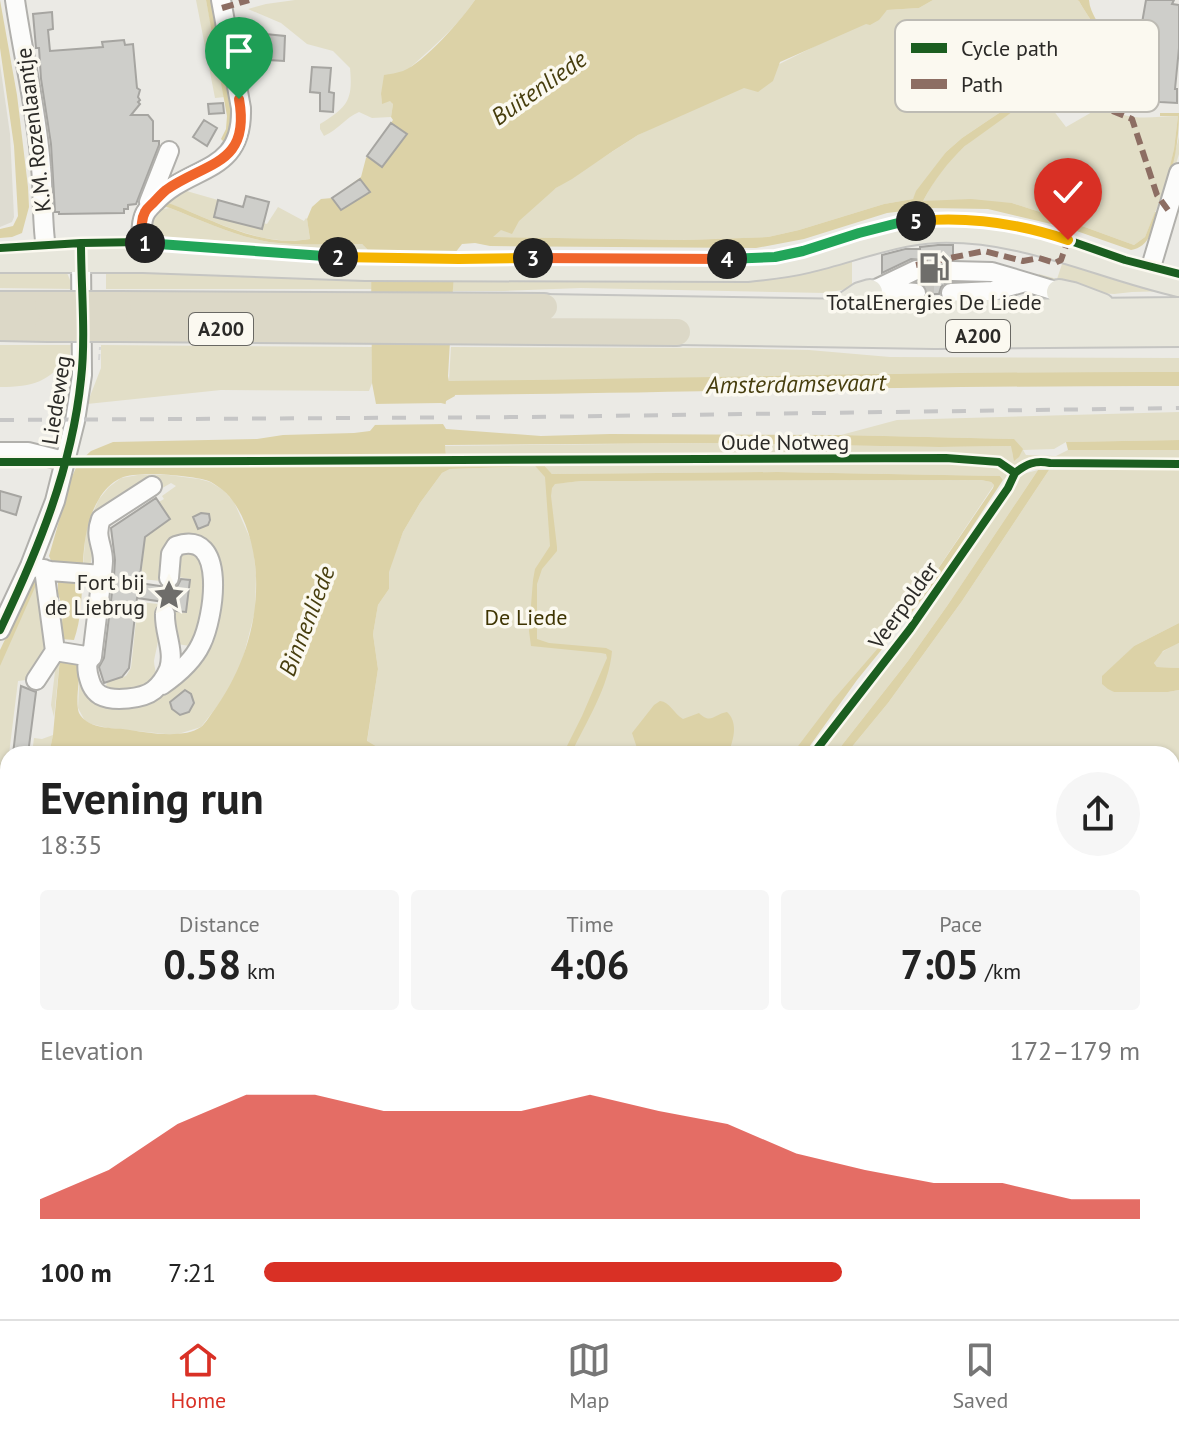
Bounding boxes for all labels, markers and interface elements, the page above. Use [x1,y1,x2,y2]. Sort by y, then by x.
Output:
pin [205,17,273,99]
legend [895,20,1159,112]
icon: arrive [217,29,261,73]
text: Cycle path [961,34,1058,62]
water label: Buitenliede [485,43,593,132]
street label: K.M. Rozenlaantje [9,46,57,214]
text: Path [961,70,1003,98]
pin [1034,158,1102,240]
icon: check [1046,170,1090,214]
pin: 5 [896,201,936,241]
text: 5 [910,207,922,235]
pin: 1 [125,223,165,263]
text: 1 [139,229,151,257]
pin: 2 [318,237,358,277]
pin: 3 [513,238,553,278]
pin: 4 [707,239,747,279]
text: 2 [332,243,344,271]
text: 3 [527,244,539,272]
text: 4 [721,245,733,273]
fuel station icon: TotalEnergies De Liede [917,251,951,285]
place label: TotalEnergies De Liede [826,288,1042,316]
road number: A200 [189,313,253,345]
road number: A200 [946,320,1010,352]
street label: Liedeweg [35,353,77,447]
water label: Amsterdamsevaart [705,366,888,401]
street label: Oude Notweg [721,428,849,456]
street label: Veerpolder [861,555,944,655]
water label: Binnenliede [271,561,342,680]
place label: Fort bij de Liebrug [45,568,145,621]
place icon: Fort bij de Liebrug [152,578,186,612]
park label: De Liede [485,603,567,631]
text: Evening run [40,769,264,826]
button: share [1056,772,1140,856]
text: 18:35 [40,828,102,861]
text: Distance [179,910,260,938]
text: Time [566,910,614,938]
text: Pace [939,910,982,938]
text: 0.58 [163,938,241,990]
text: 4:06 [551,938,629,990]
text: 7:05 [900,938,979,990]
text: km [241,957,275,985]
text: /km [979,957,1021,985]
text: Elevation [40,1034,144,1067]
text: 172–179 m [1010,1034,1140,1067]
text: 100 m [40,1256,112,1289]
text: 7:21 [168,1256,216,1289]
tab: Home [171,1338,226,1414]
tab: Map [567,1338,611,1414]
tab: Saved [952,1338,1008,1414]

